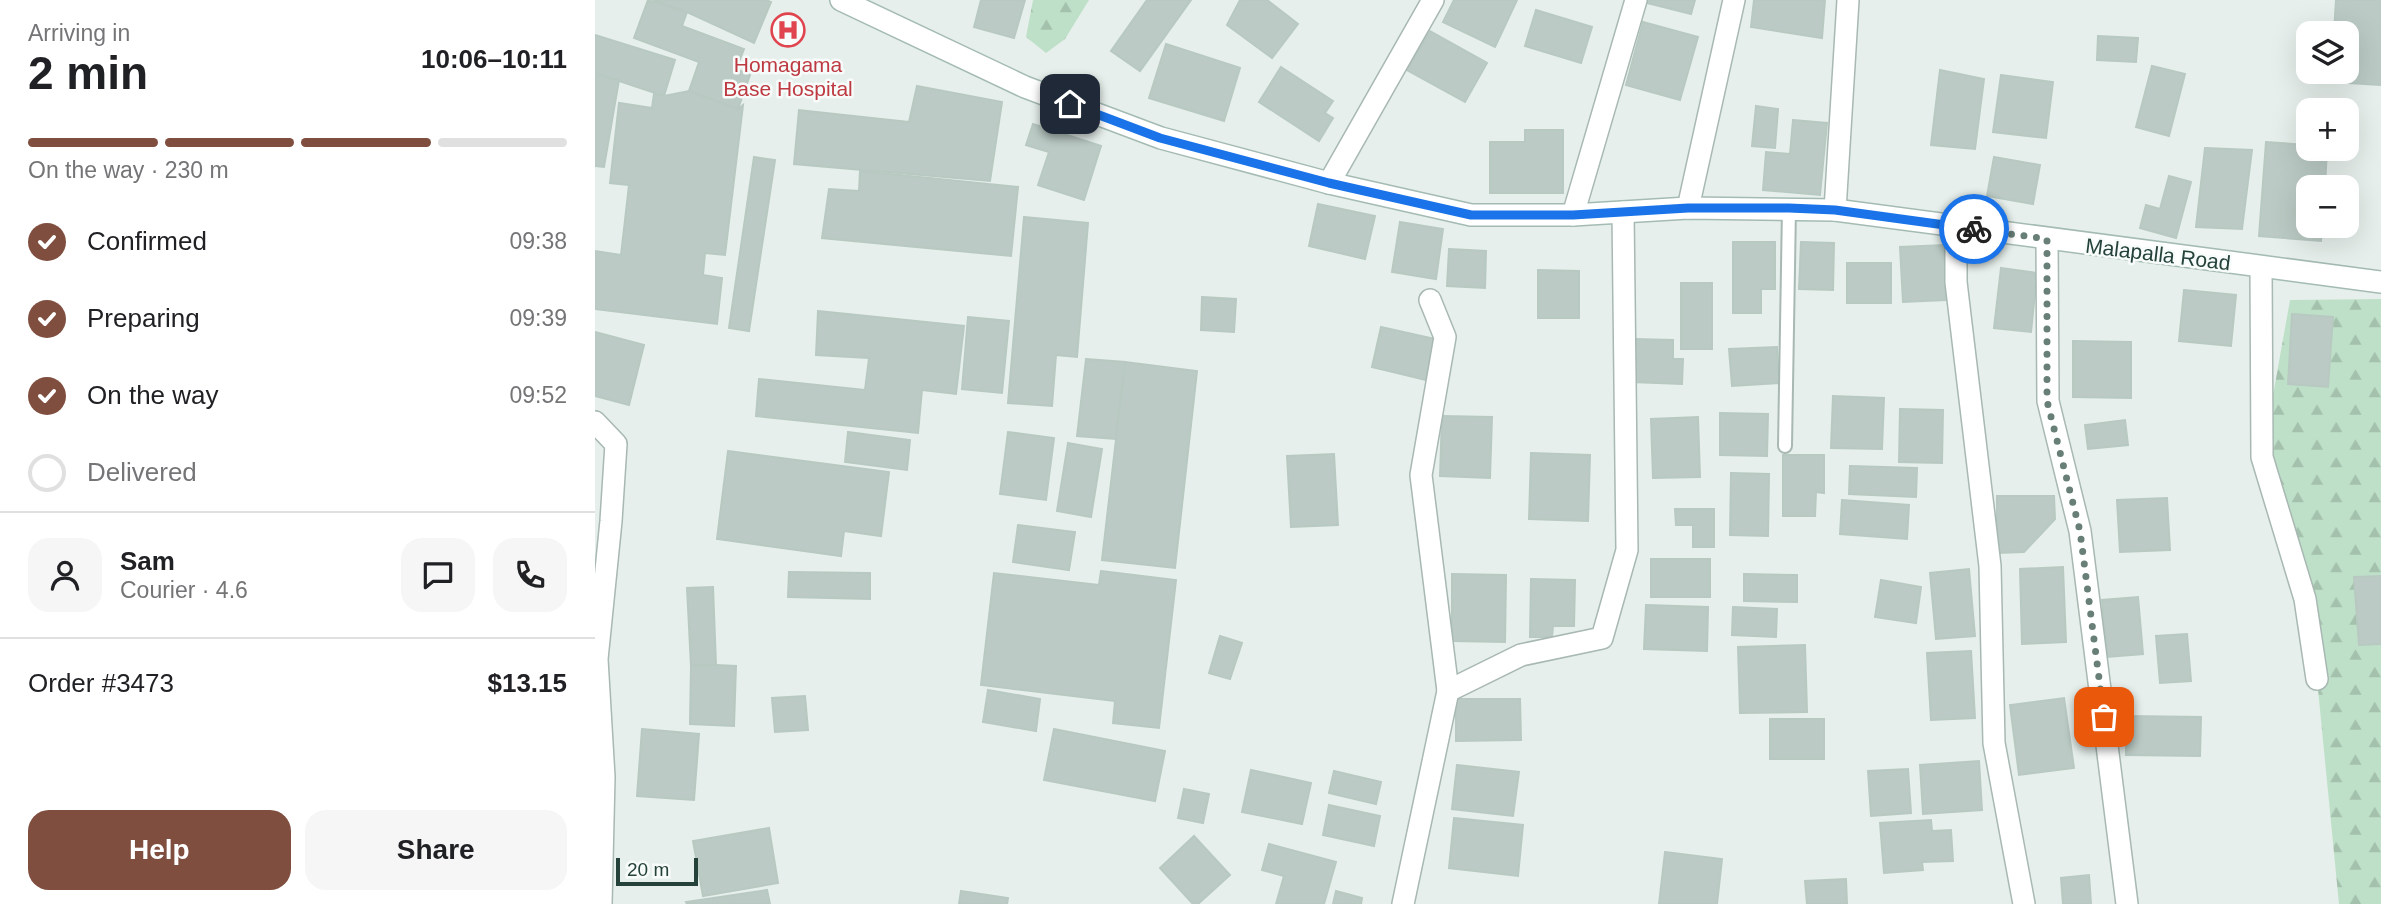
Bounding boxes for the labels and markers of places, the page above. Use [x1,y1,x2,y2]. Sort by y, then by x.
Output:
hospital icon: Homagama Base Hospital [769,11,807,49]
place label: Homagama Base Hospital [723,53,853,100]
pin [1040,74,1100,134]
pin [2074,687,2134,747]

